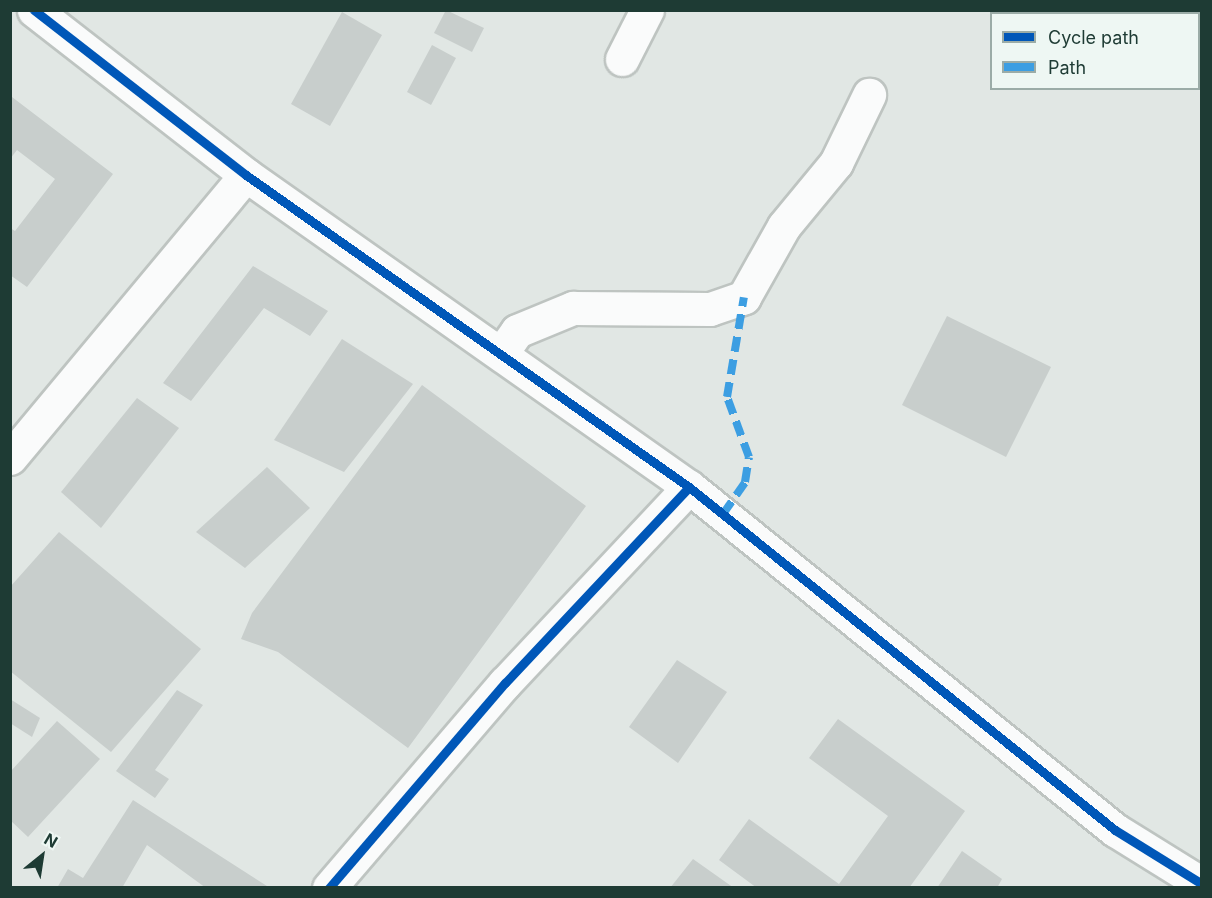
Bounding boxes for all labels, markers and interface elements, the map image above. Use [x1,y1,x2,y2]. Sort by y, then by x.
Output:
legend [990,12,1200,90]
text: Cycle path [1048,27,1139,48]
text: Path [1048,57,1086,78]
north arrow [12,826,72,886]
text: N [41,829,61,852]

